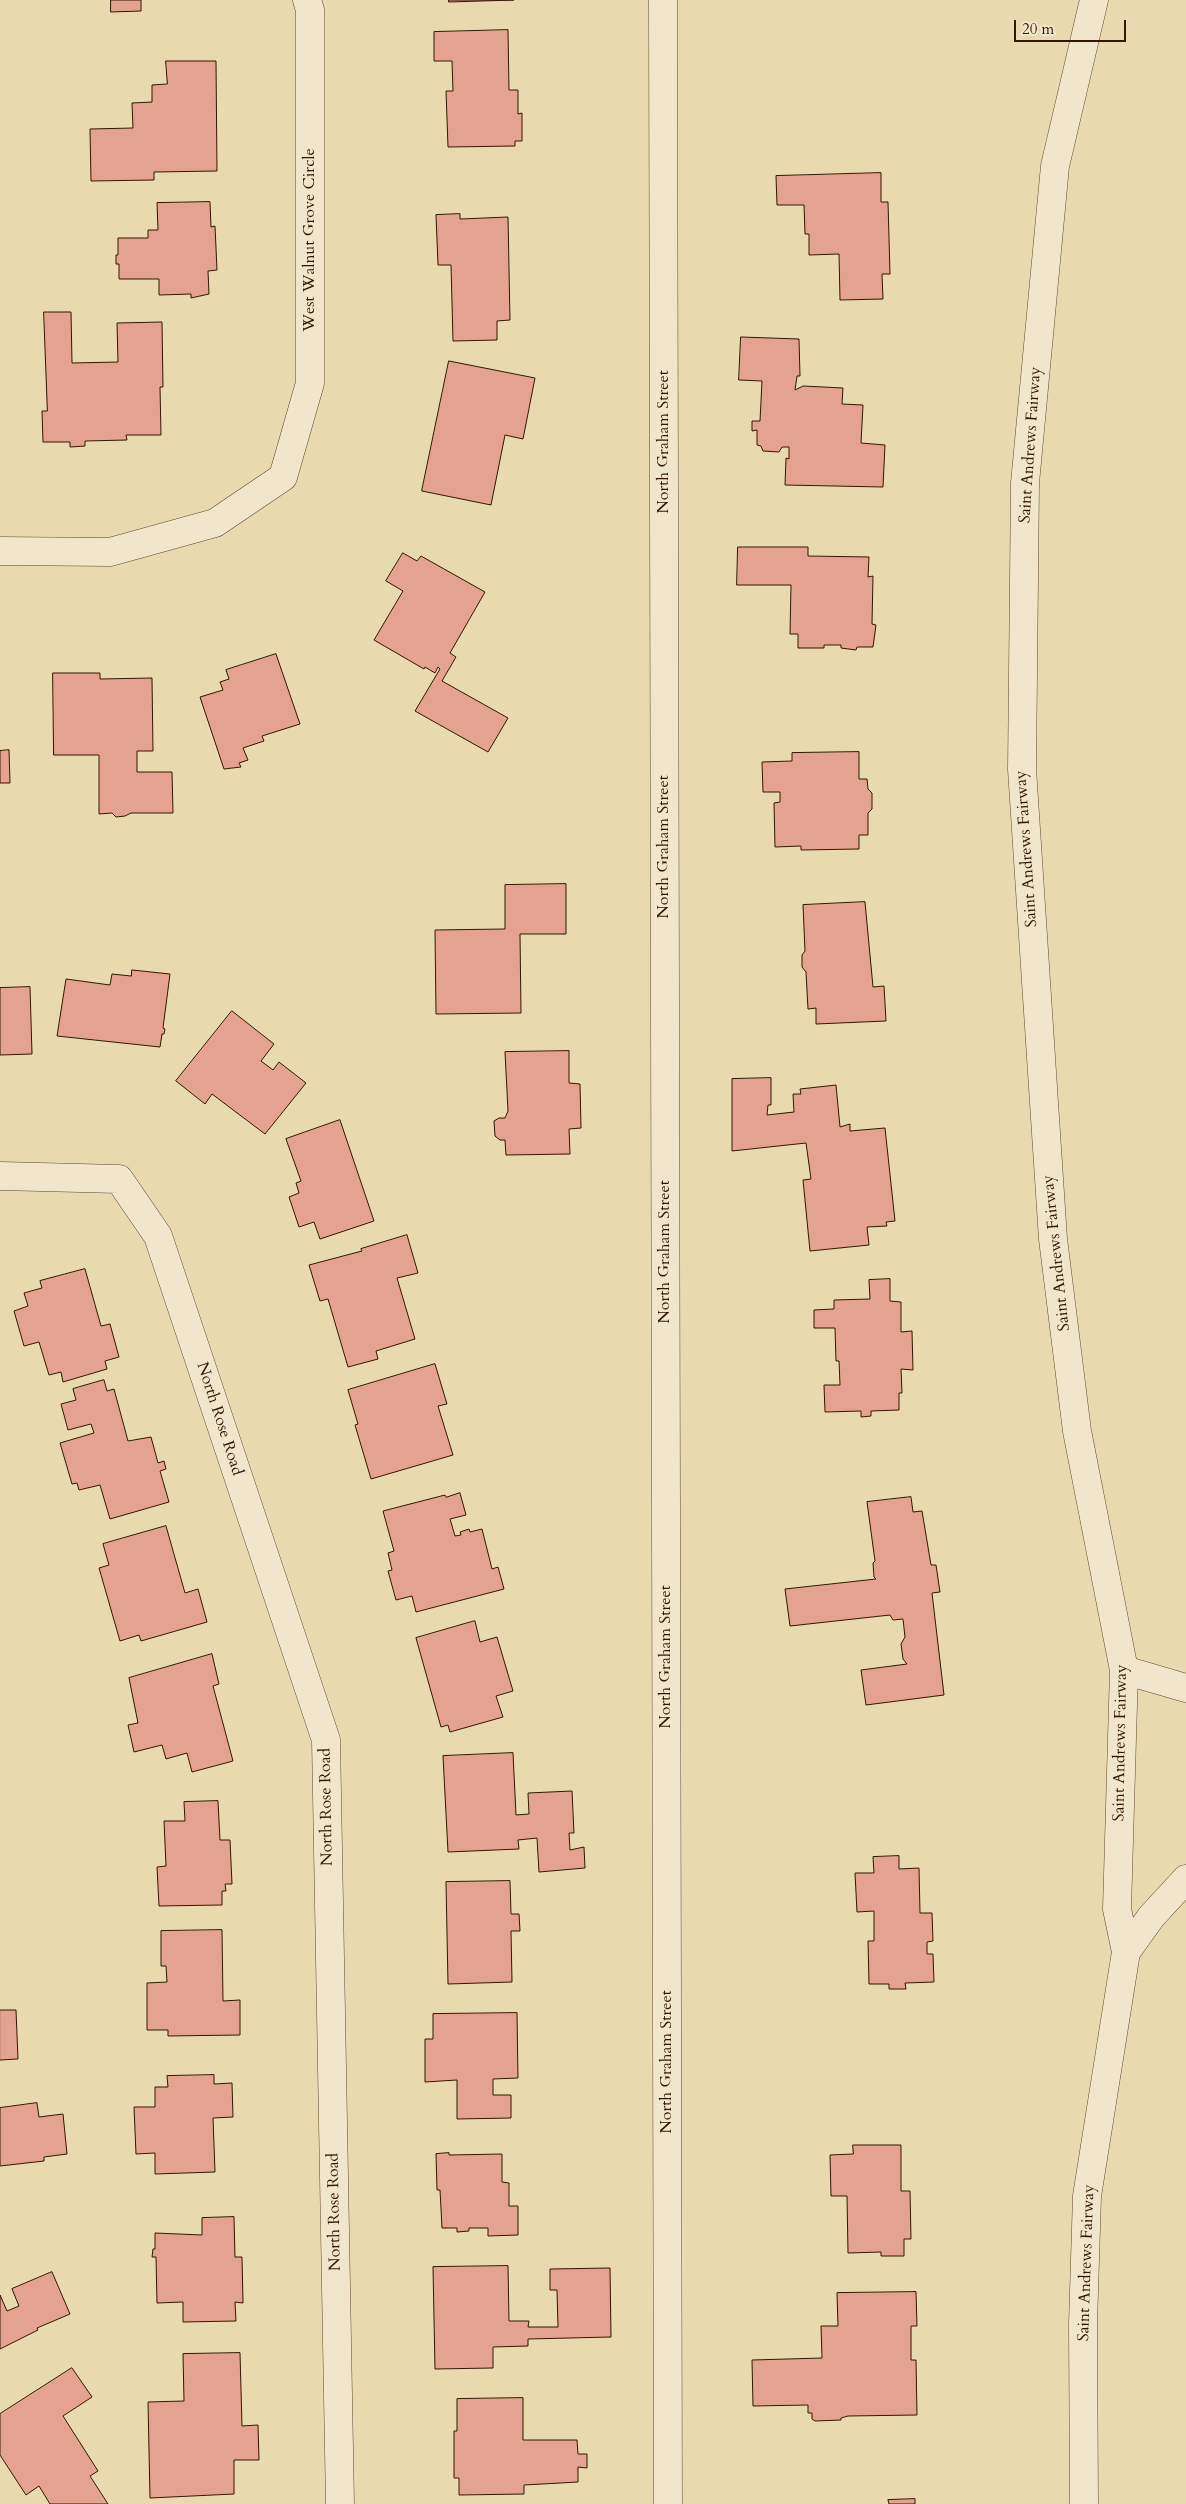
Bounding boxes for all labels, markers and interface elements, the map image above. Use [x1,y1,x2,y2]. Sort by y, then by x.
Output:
scale bar [1016,10,1128,42]
text: 20 m [1022,19,1054,39]
street label: West Walnut Grove Circle [300,148,320,332]
street label: Saint Andrews Fairway [1016,366,1046,524]
street label: North Graham Street [654,370,674,514]
street label: Saint Andrews Fairway [1012,770,1042,928]
street label: North Graham Street [654,775,674,919]
street label: Saint Andrews Fairway [1039,1174,1075,1332]
street label: North Graham Street [655,1180,675,1324]
street label: North Rose Road [192,1360,246,1478]
street label: North Graham Street [656,1585,676,1729]
street label: Saint Andrews Fairway [1110,1664,1132,1822]
street label: North Rose Road [316,1748,338,1866]
street label: North Graham Street [657,1990,677,2134]
street label: North Rose Road [324,2153,346,2271]
street label: Saint Andrews Fairway [1075,2184,1099,2342]

